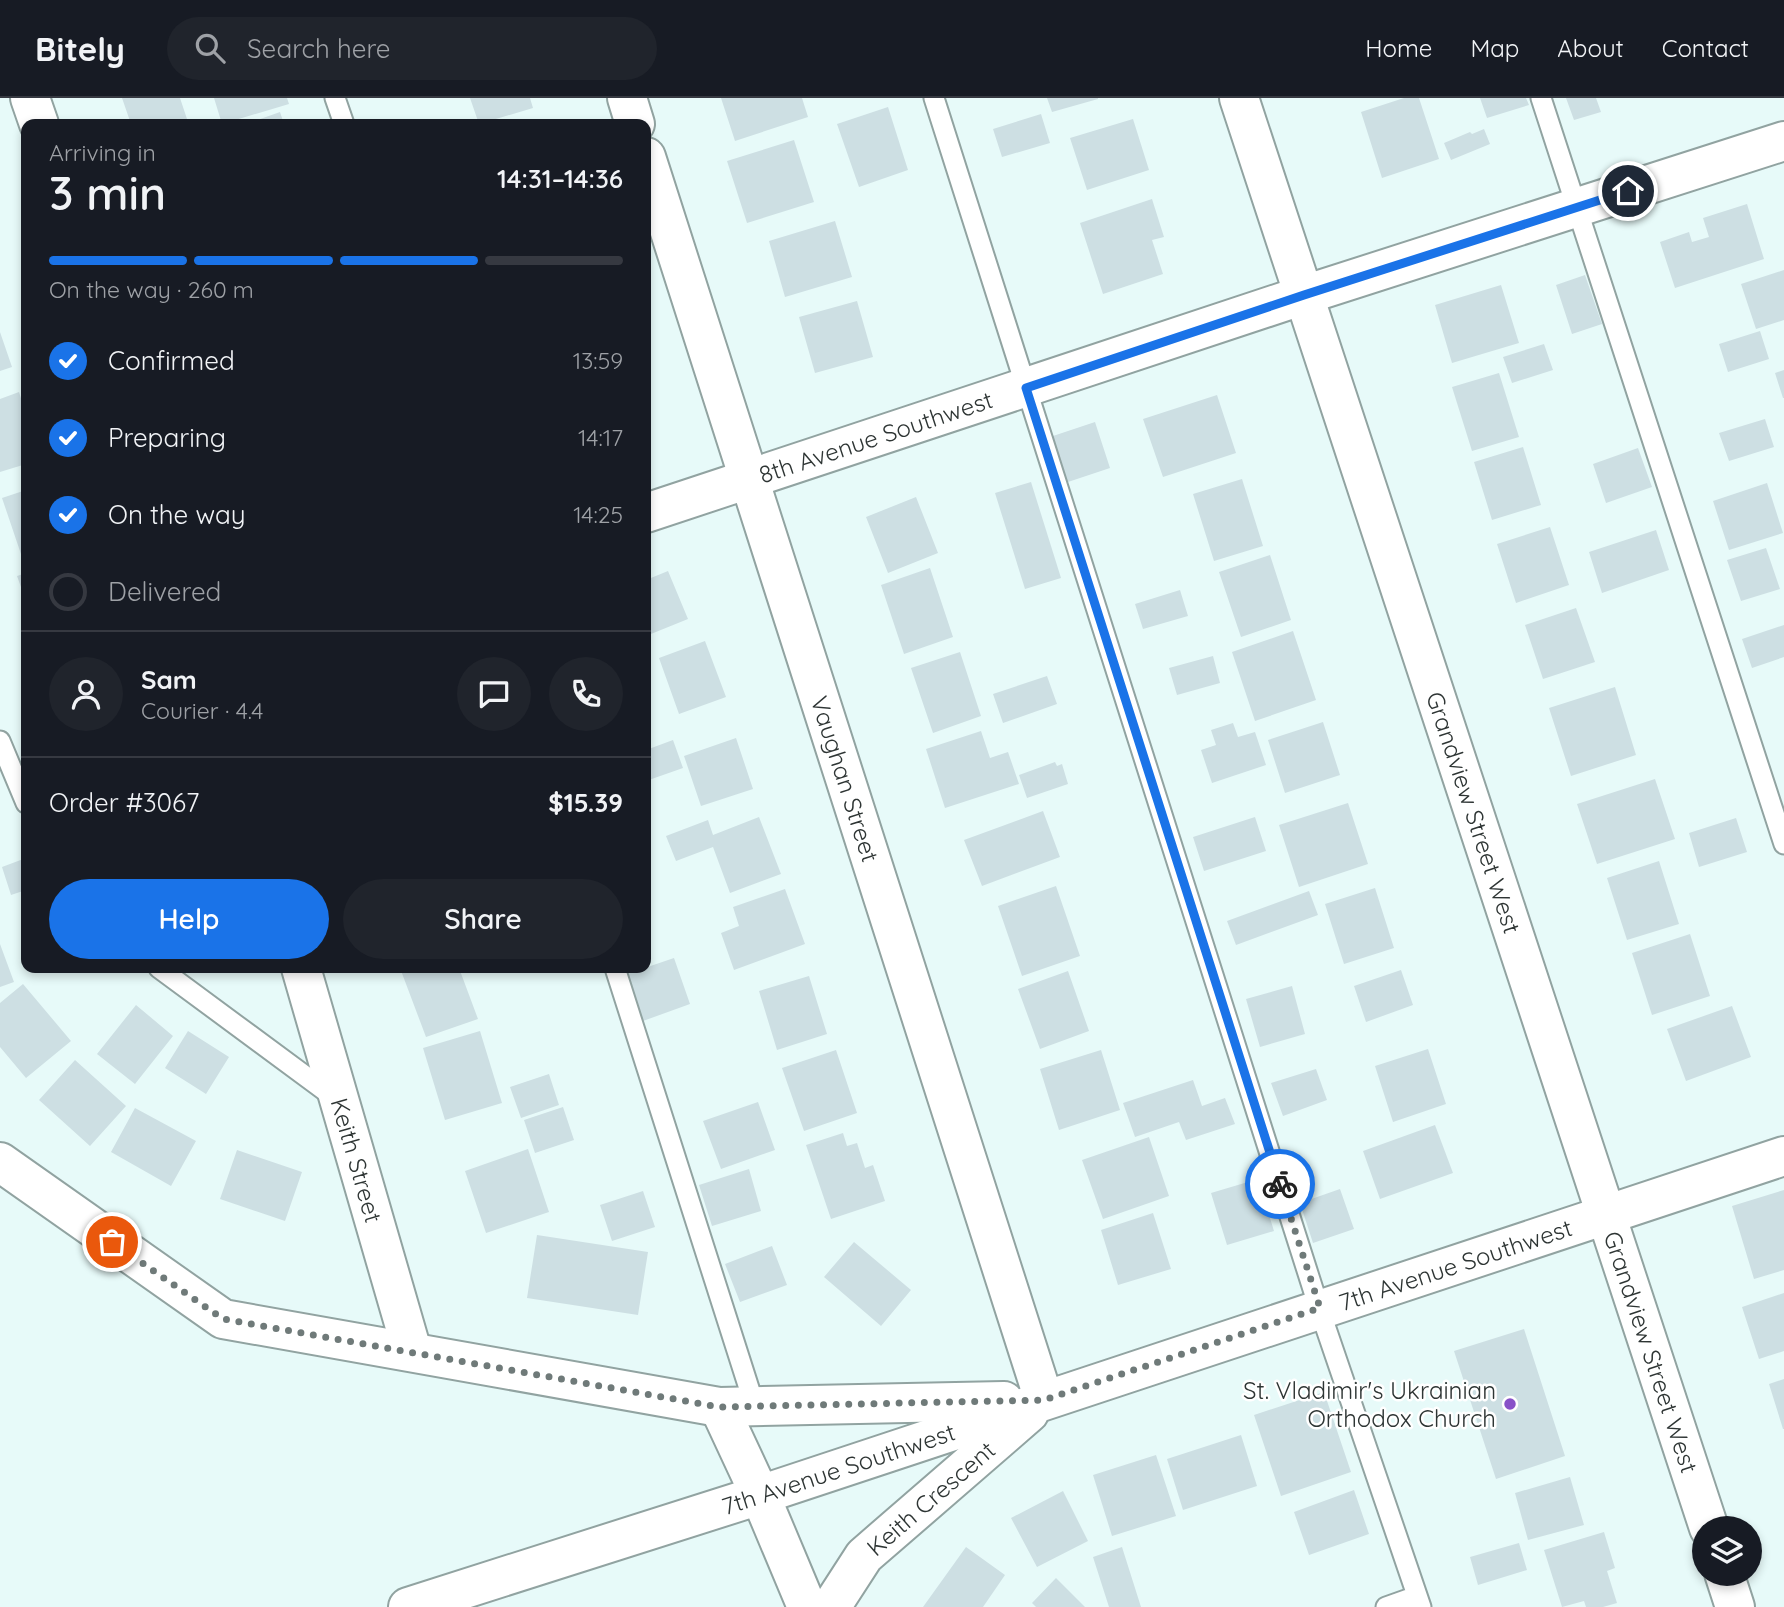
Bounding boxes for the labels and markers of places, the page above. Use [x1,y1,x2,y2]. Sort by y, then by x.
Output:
pin [1598,161,1658,221]
pin [82,1212,142,1272]
place label: St. Vladimir's Ukrainian Orthodox Church [1243,1375,1496,1433]
marker: St. Vladimir's Ukrainian Orthodox Church [1502,1396,1518,1412]

